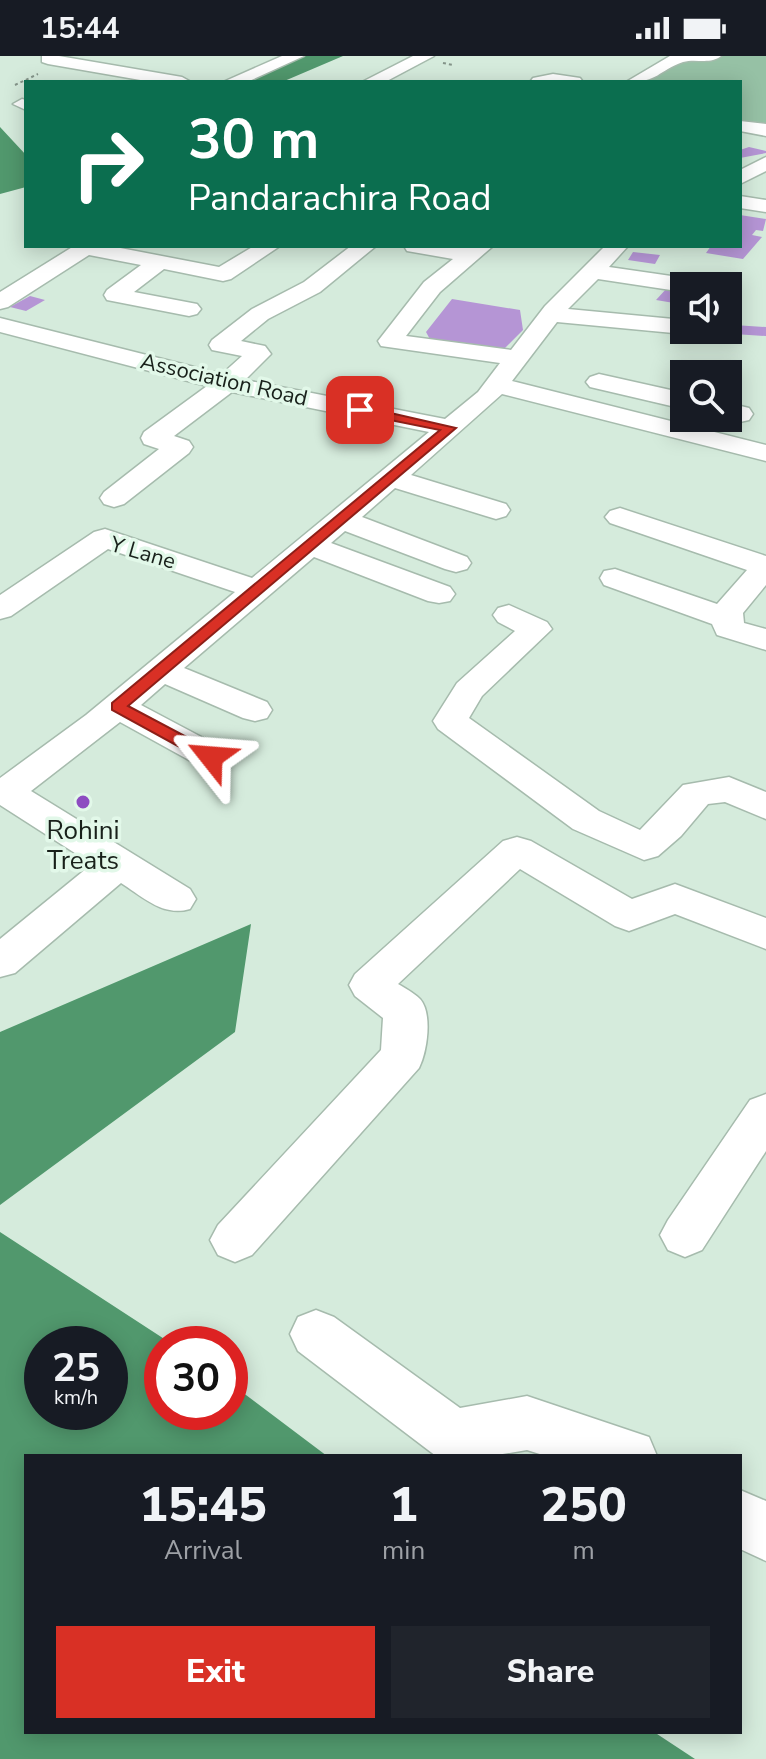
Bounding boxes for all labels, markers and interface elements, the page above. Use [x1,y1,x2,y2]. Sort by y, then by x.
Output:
text: 15:44 [40,8,119,49]
text: 30 m [188,101,319,178]
icon: right [56,112,160,216]
text: Pandarachira Road [188,174,492,223]
map controls [670,272,742,432]
button: sound [670,272,742,344]
street label: Association Road [137,346,311,414]
button: search [670,360,742,432]
pin [326,376,394,444]
icon: arrive [338,388,382,432]
street label: Y Lane [106,529,179,577]
position arrow [169,715,253,799]
marker: Rohini Treats [74,793,92,811]
place label: Rohini Treats [46,813,120,878]
speed limit sign: 30 [144,1326,248,1430]
text: 25 [52,1341,100,1395]
text: km/h [54,1384,98,1411]
text: 15:45 [139,1472,267,1538]
text: 1 [389,1472,418,1538]
text: 250 [540,1472,627,1538]
text: Arrival [164,1533,242,1568]
text: min [382,1533,425,1568]
text: m [572,1533,595,1568]
button: Exit [56,1626,375,1718]
button: Share [391,1626,710,1718]

